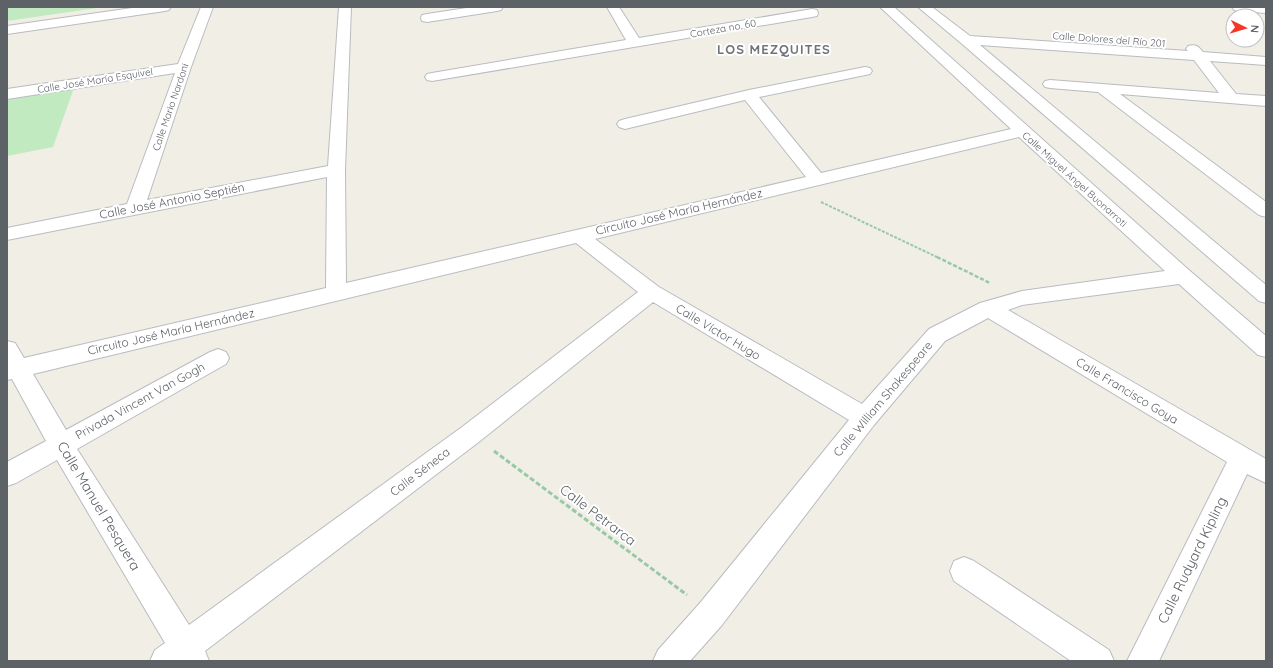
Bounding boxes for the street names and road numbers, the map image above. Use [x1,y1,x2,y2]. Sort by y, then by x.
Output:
street label: Corteza no. 60 [689,16,757,41]
street label: Calle Dolores del Río 201 [1052,29,1166,50]
street label: Calle Mario Nardoni [149,62,192,153]
street label: Calle José María Esquivel [36,65,154,96]
street label: Calle Miguel Ángel Buonarroti [1020,129,1130,230]
street label: Calle José Antonio Septién [98,179,246,222]
street label: Circuito José María Hernández [594,185,764,238]
street label: Calle Víctor Hugo [673,300,763,363]
street label: Circuito José María Hernández [86,305,256,358]
street label: Calle William Shakespeare [830,338,935,460]
street label: Calle Francisco Goya [1073,354,1181,427]
street label: Privada Vincent Van Gogh [72,359,207,442]
street label: Calle Manuel Pesquera [53,438,145,574]
street label: Calle Séneca [387,444,453,499]
street label: Calle Petrarca [556,480,640,550]
street label: Calle Rudyard Kipling [1153,494,1231,626]

